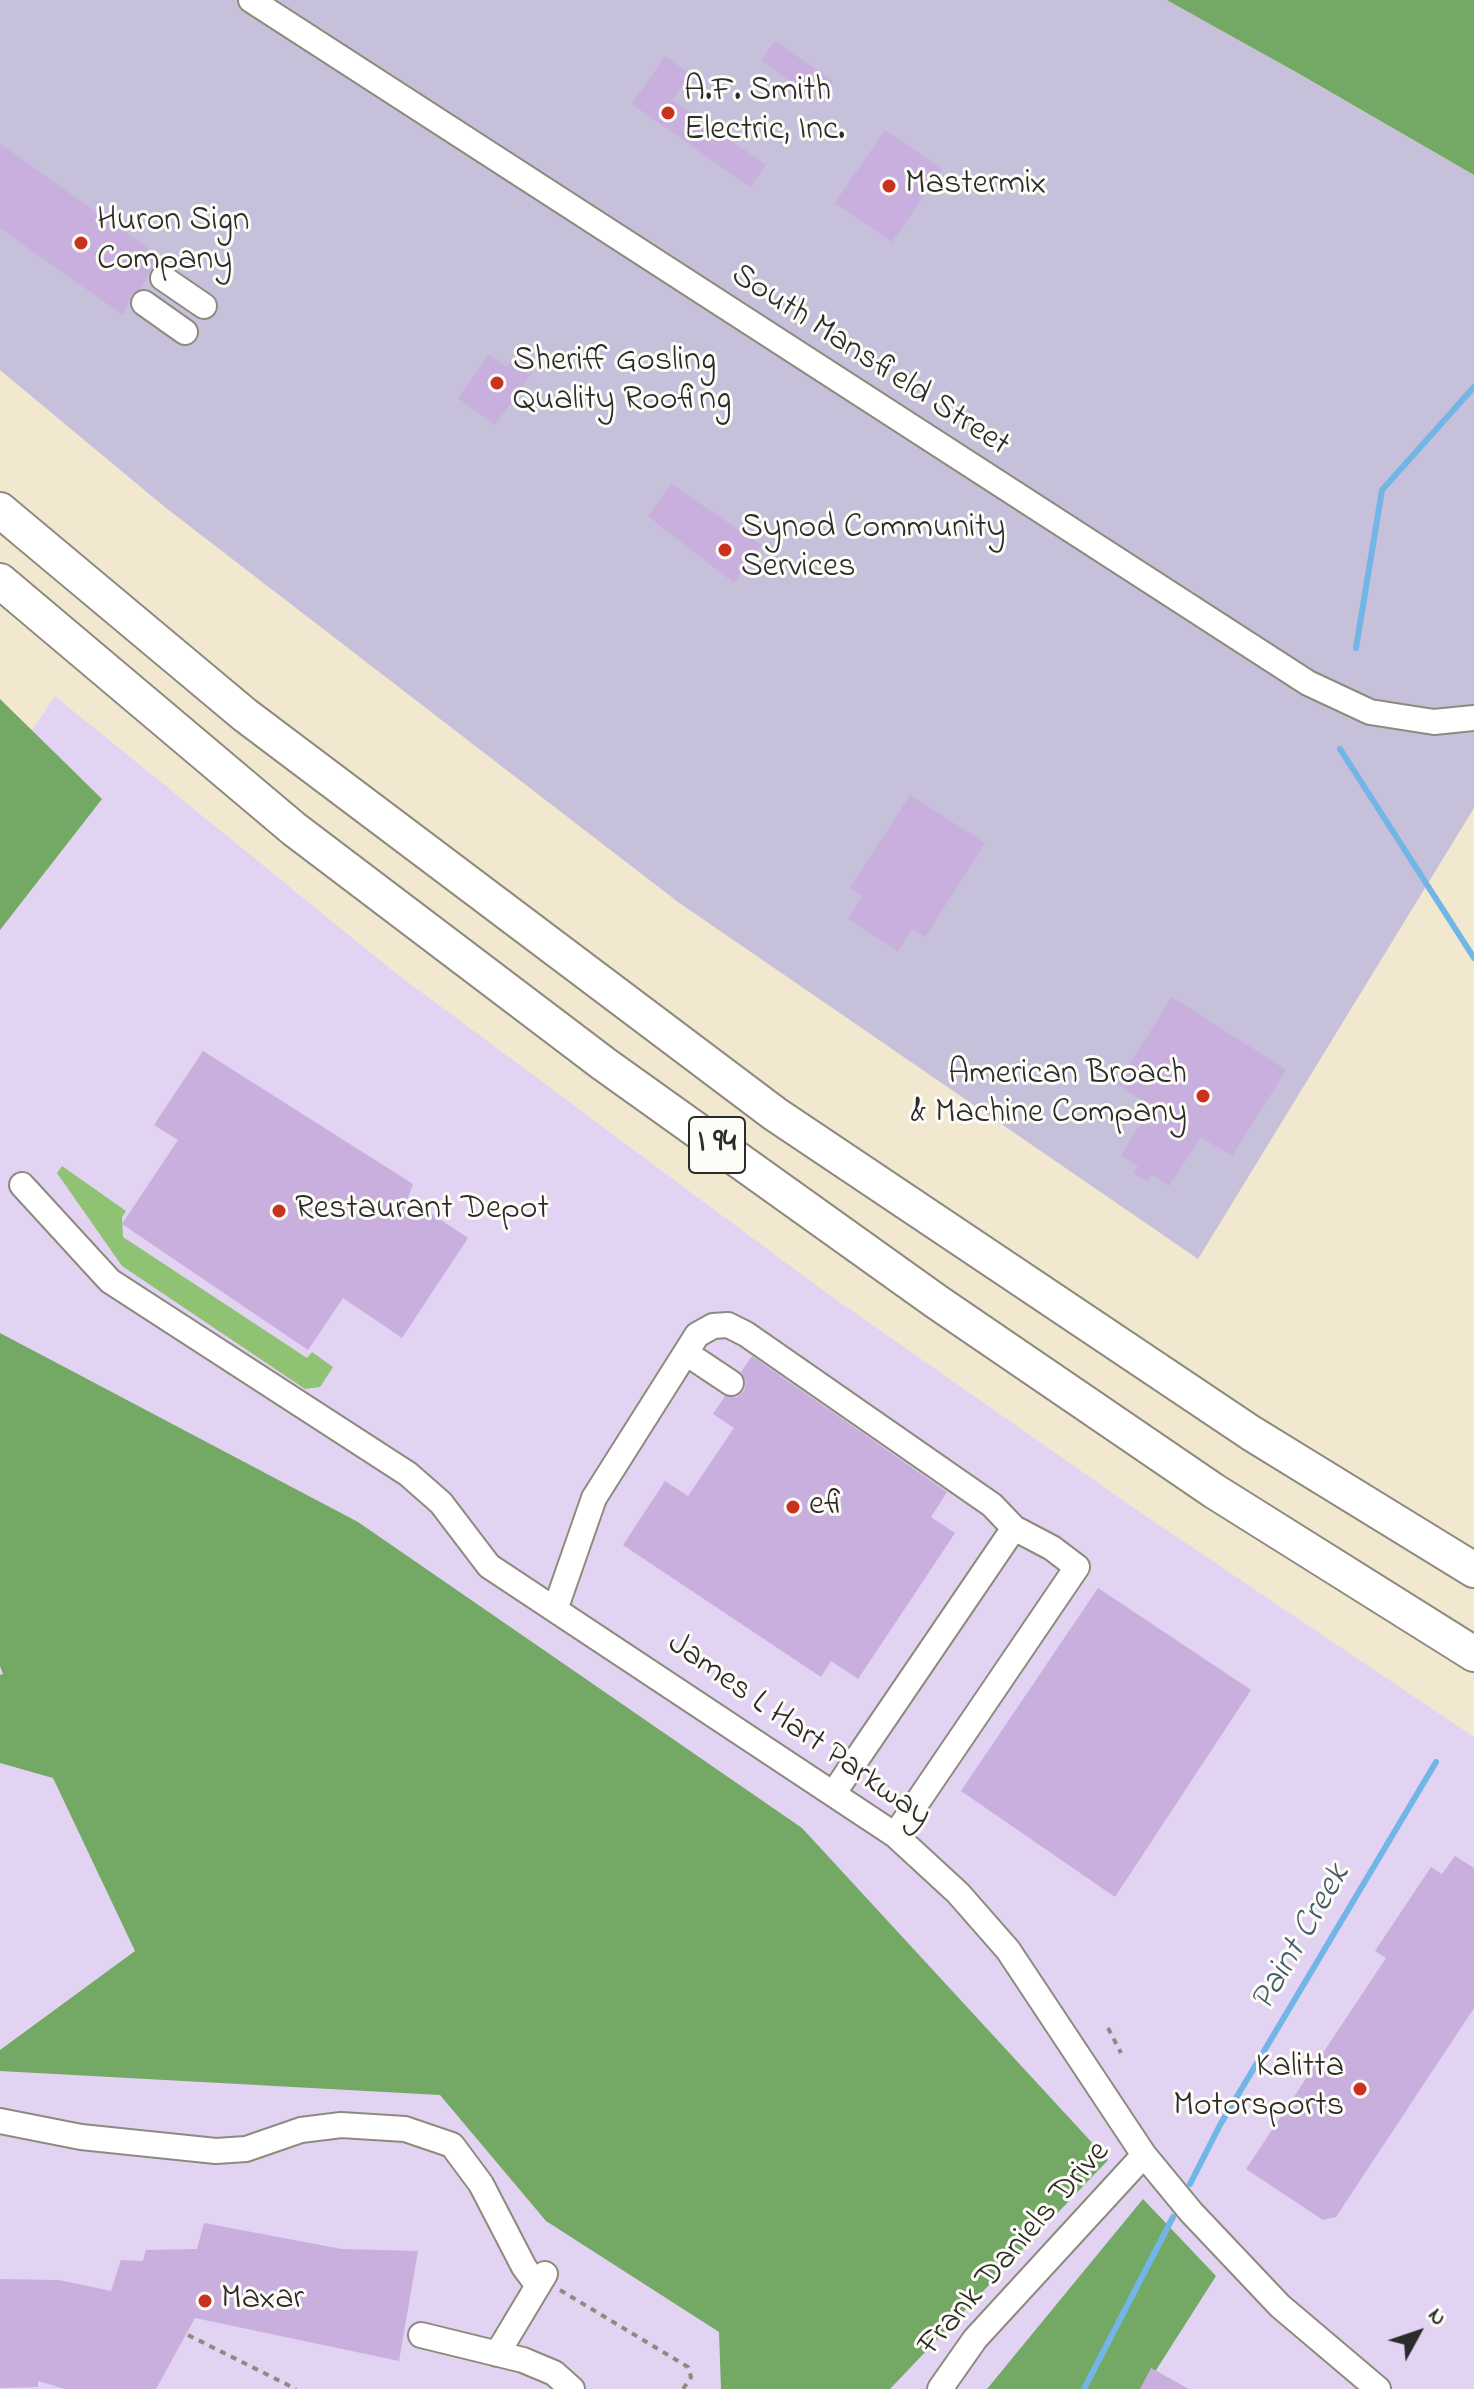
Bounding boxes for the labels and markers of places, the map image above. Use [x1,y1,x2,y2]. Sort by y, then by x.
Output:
place label: A.F. Smith Electric, Inc. [684,73,845,152]
marker: A.F. Smith Electric, Inc. [659,104,677,122]
place label: Mastermix [905,166,1046,206]
marker: Mastermix [880,177,898,195]
place label: Huron Sign Company [97,203,250,282]
marker: Huron Sign Company [72,234,90,252]
place label: Sheriff Gosling Quality Roofing [513,343,731,422]
marker: Sheriff Gosling Quality Roofing [488,374,506,392]
place label: Synod Community Services [741,510,1005,590]
marker: Synod Community Services [716,541,734,559]
place label: American Broach & Machine Company [911,1056,1187,1136]
marker: American Broach & Machine Company [1194,1087,1212,1105]
place label: Restaurant Depot [295,1191,549,1231]
marker: Restaurant Depot [270,1202,288,1220]
place label: efi [809,1487,846,1527]
marker: efi [784,1498,802,1516]
place label: Kalitta Motorsports [1173,2049,1344,2128]
marker: Kalitta Motorsports [1351,2080,1369,2098]
place label: Maxar [221,2281,304,2321]
marker: Maxar [196,2292,214,2310]

